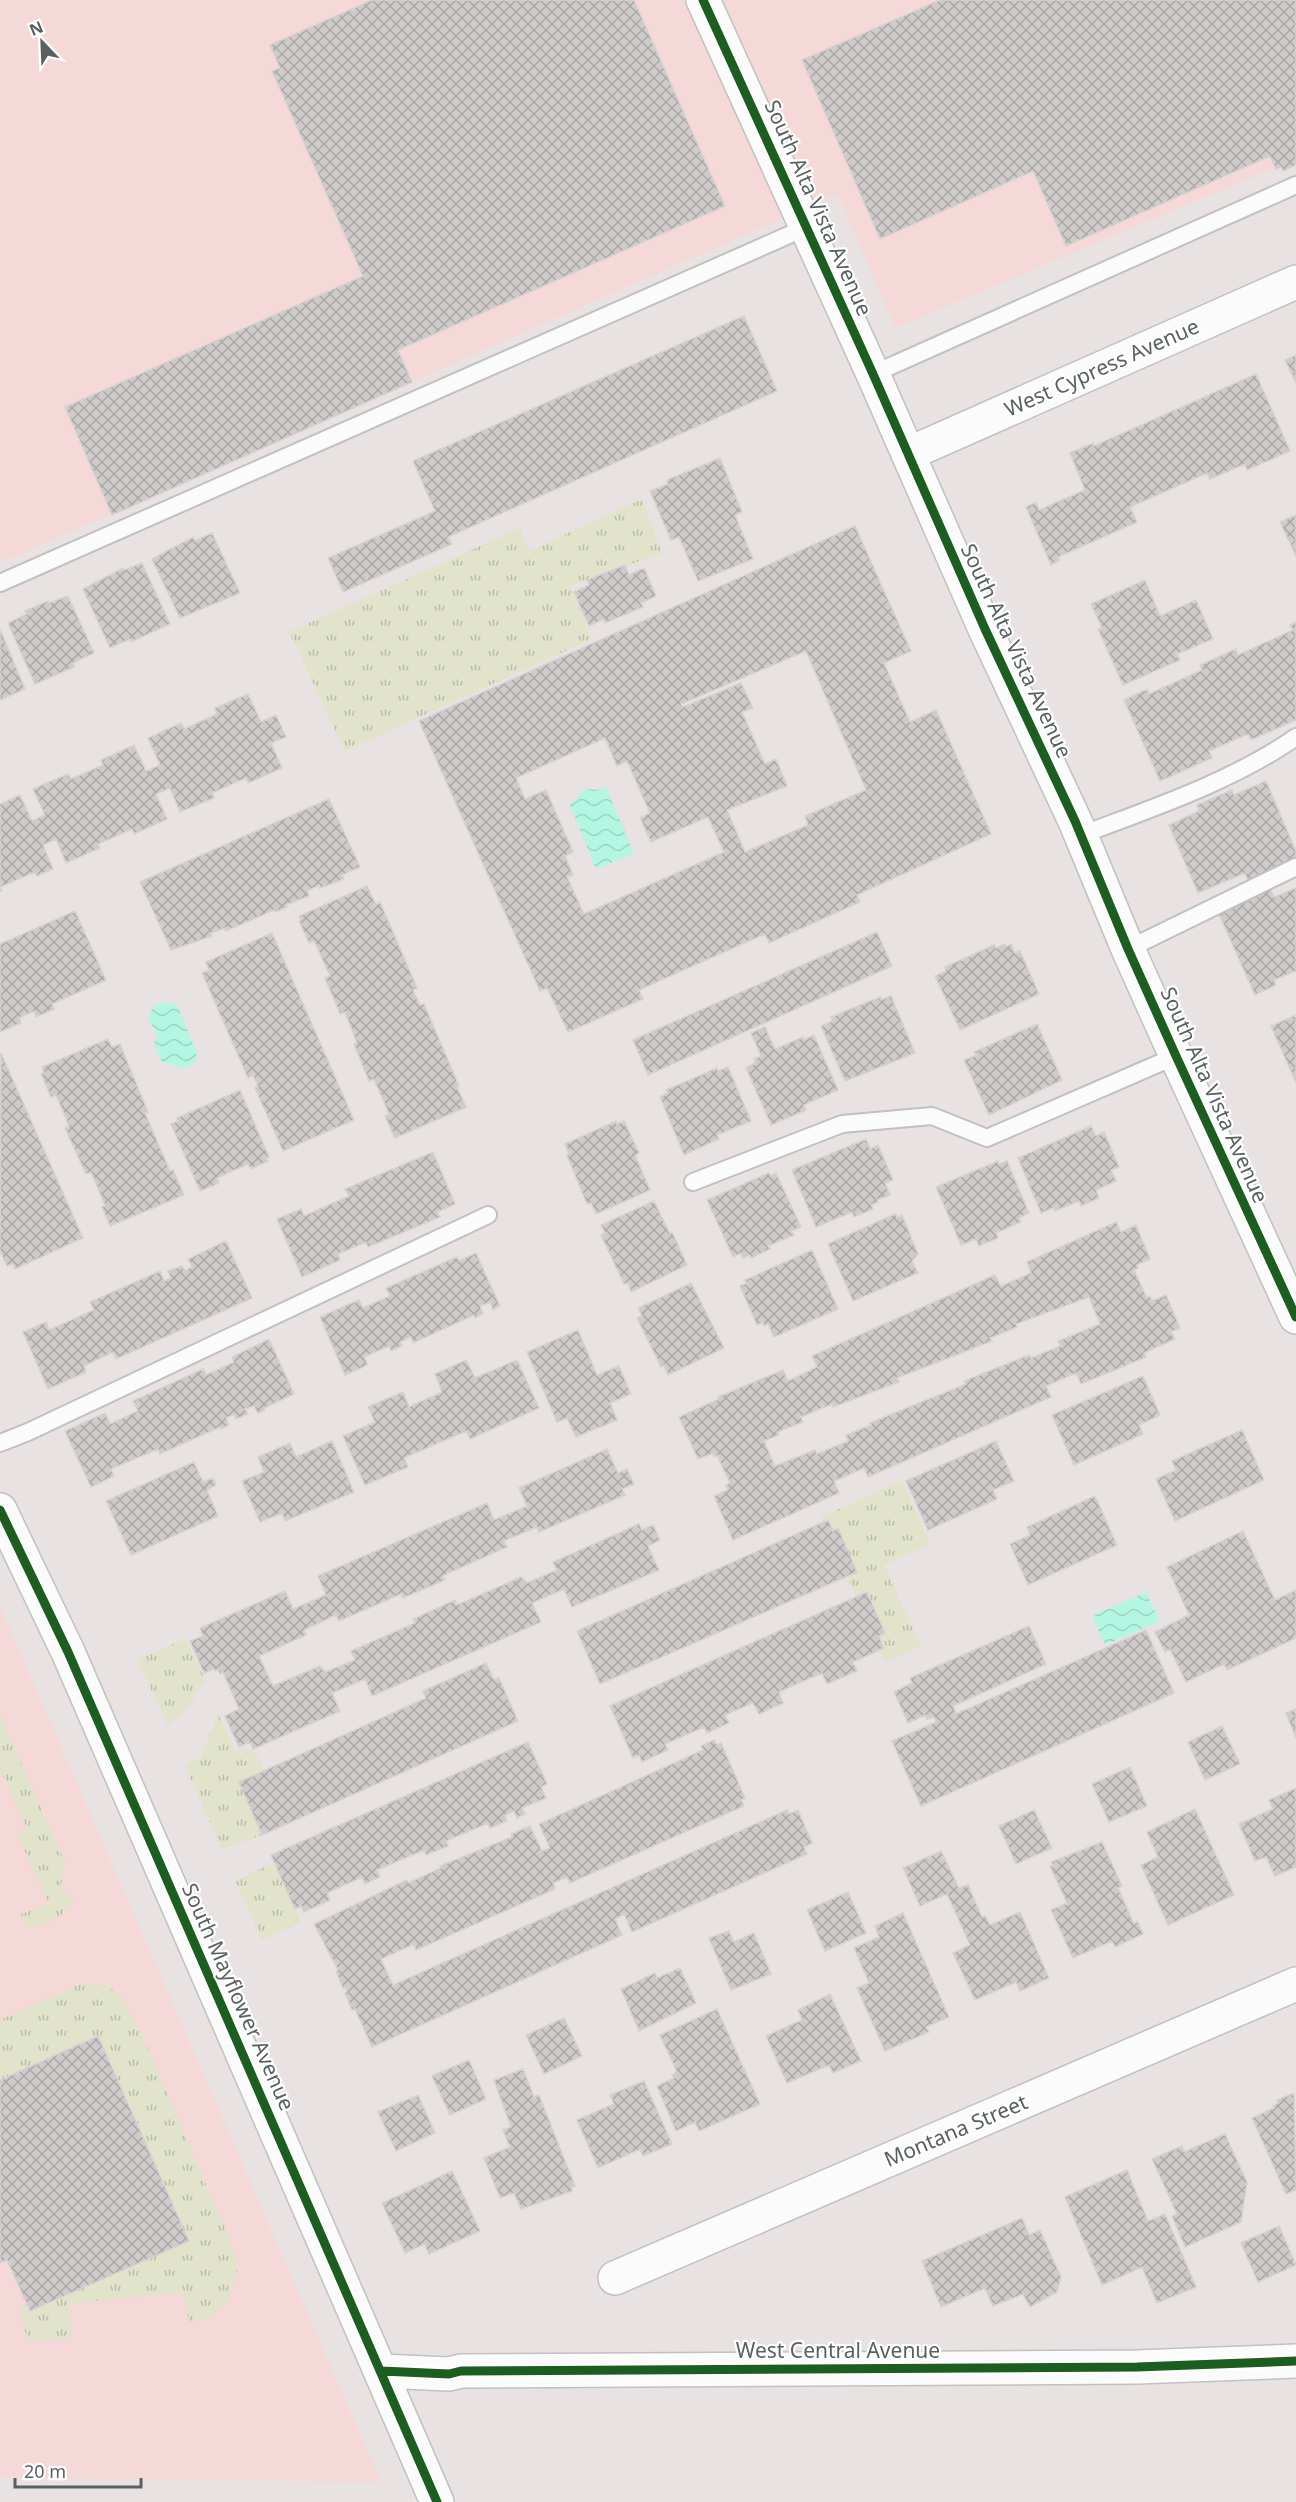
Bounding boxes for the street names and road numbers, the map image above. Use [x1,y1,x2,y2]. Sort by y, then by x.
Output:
street label: South Alta Vista Avenue [759,95,879,320]
street label: West Cypress Avenue [1000,312,1203,423]
street label: South Alta Vista Avenue [955,539,1079,762]
street label: South Alta Vista Avenue [1155,982,1275,1207]
street label: South Mayflower Avenue [176,1879,302,2115]
street label: Montana Street [880,2087,1032,2173]
street label: West Central Avenue [736,2336,940,2364]

